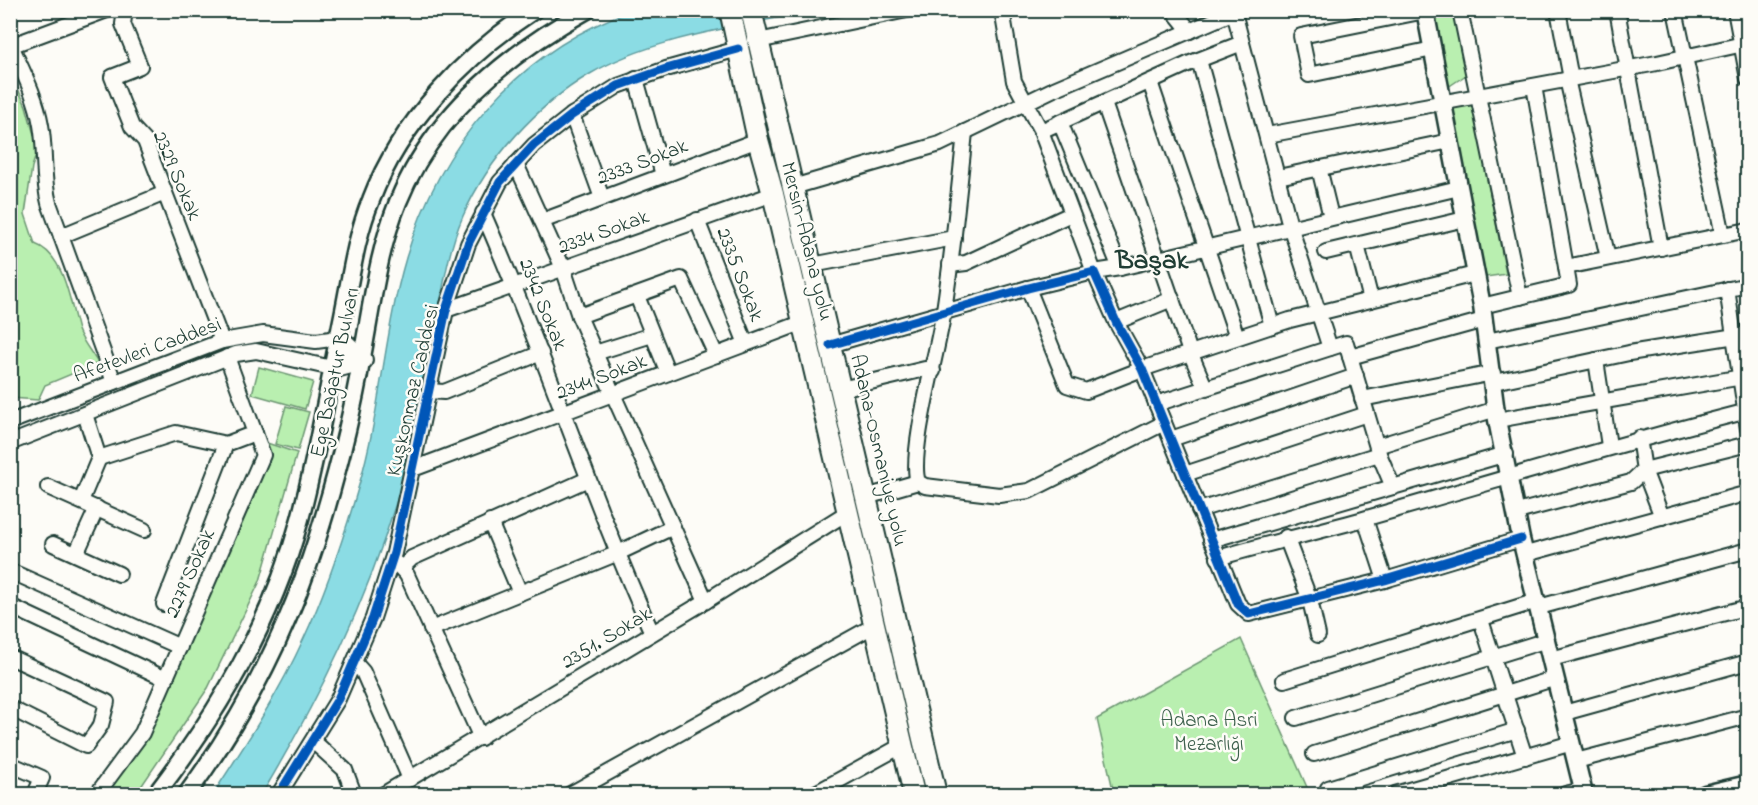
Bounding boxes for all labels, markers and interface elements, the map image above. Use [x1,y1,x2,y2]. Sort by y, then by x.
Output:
street label: 2329 Sokak [144,126,209,226]
street label: 2333 Sokak [593,132,693,194]
street label: Mersin-Adana yolu [770,159,840,324]
street label: 2334 Sokak [554,202,654,263]
street label: 2335 Sokak [707,223,771,327]
district label: Başak [1114,242,1190,281]
street label: 2342 Sokak [510,254,575,356]
street label: Ege Bağatur Bulvarı [303,285,371,461]
street label: Kuşkonmaz Caddesi [380,302,448,479]
street label: Afetevleri Caddesi [69,310,226,392]
street label: 2344 Sokak [552,347,652,409]
street label: Adana-Osmaniye yolu [839,351,915,550]
street label: 2279 Sokak [158,524,224,623]
street label: 2351. Sokak [556,599,659,678]
park label: Adana Asri Mezarlığı [1161,706,1257,762]

